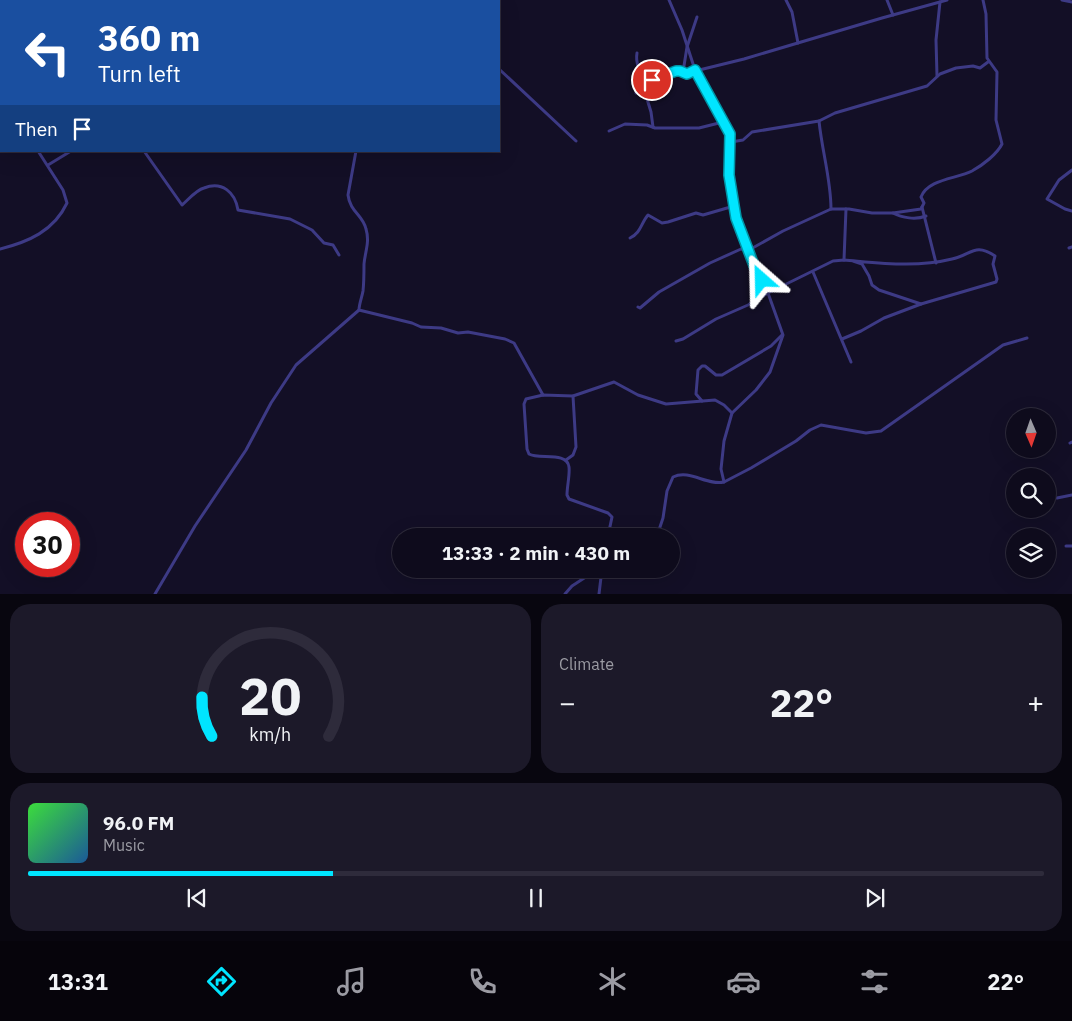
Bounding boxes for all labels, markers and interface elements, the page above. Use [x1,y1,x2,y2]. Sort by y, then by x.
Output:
text: 360 m [98,15,201,61]
icon: left [15,20,80,85]
text: Turn left [98,59,181,88]
pin [631,59,673,101]
icon: arrive [638,66,666,94]
icon: arrive [68,115,96,143]
text: Then [15,117,58,141]
position arrow [735,253,787,305]
north arrow [1006,408,1056,458]
map controls [1006,408,1056,578]
button: search [1006,468,1056,518]
speed limit sign: 30 [15,512,80,577]
button: layers [1006,528,1056,578]
text: 13:33 · 2 min · 430 m [442,541,630,565]
text: Climate [559,654,614,674]
text: 20 [239,662,302,729]
text: 22° [770,678,833,727]
text: − [559,684,576,721]
text: + [1027,684,1044,721]
text: km/h [250,723,292,746]
text: 96.0 FM [103,811,174,835]
text: Music [103,835,145,855]
icon: previous [183,884,211,912]
icon: pause [522,884,550,912]
icon: next [861,884,889,912]
icon: directions [204,964,239,999]
icon: music [334,964,369,999]
icon: phone [465,964,500,999]
icon: climate [595,964,630,999]
icon: car [726,964,761,999]
icon: filters [857,964,892,999]
text: 13:31 [48,967,108,996]
text: 22° [987,967,1024,996]

